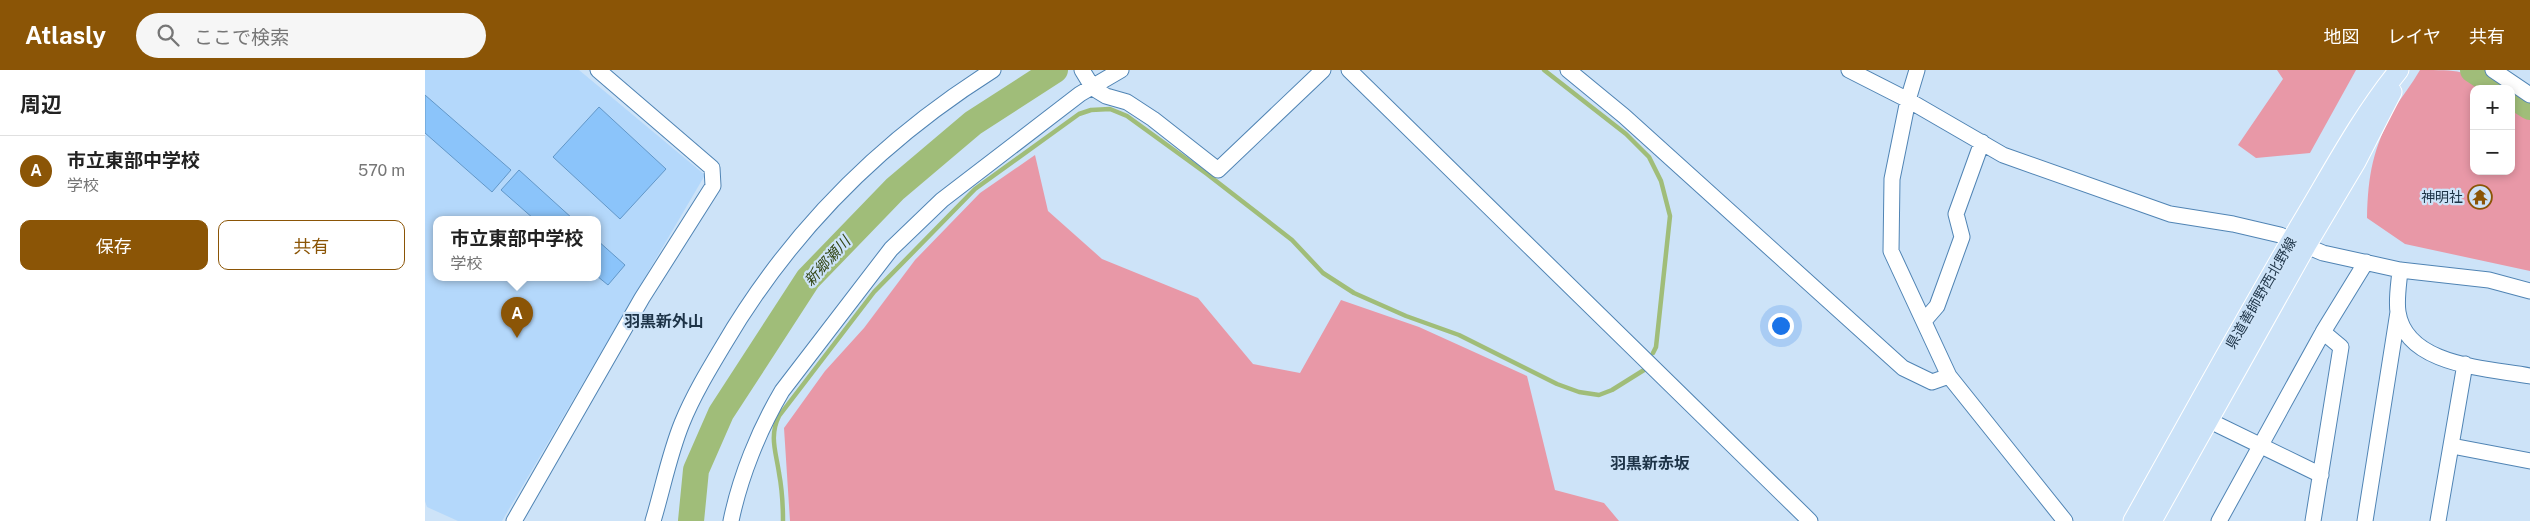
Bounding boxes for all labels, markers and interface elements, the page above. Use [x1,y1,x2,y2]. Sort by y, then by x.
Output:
search box [136,13,486,58]
text: Atlasly [25,21,106,49]
icon: search [154,21,182,49]
text: ここで検索 [194,26,289,48]
text: 地図 [2324,26,2360,47]
text: レイヤ [2388,26,2441,47]
text: 共有 [2469,26,2505,47]
map controls [2470,85,2515,175]
button: + [2470,85,2515,130]
text: 周辺 [20,92,62,117]
button: − [2470,130,2515,175]
text: 市立東部中学校 [67,149,200,171]
text: A [30,161,42,180]
text: 570 m [358,161,405,180]
text: 学校 [67,176,99,195]
temple icon: 神明社 [2467,184,2493,210]
place label: 神明社 [2421,189,2463,205]
popup [433,216,601,281]
button: 保存 [20,220,208,270]
button: 共有 [218,220,405,270]
text: 市立東部中学校 [450,227,584,249]
water label: 新郷瀬川 [801,232,855,289]
street label: 県道善師野西北野線 [2223,234,2299,352]
text: 学校 [450,254,483,273]
pin: A [501,297,533,338]
district label: 羽黒新外山 [624,312,704,331]
your location [1768,313,1794,339]
district label: 羽黒新赤坂 [1610,454,1690,473]

